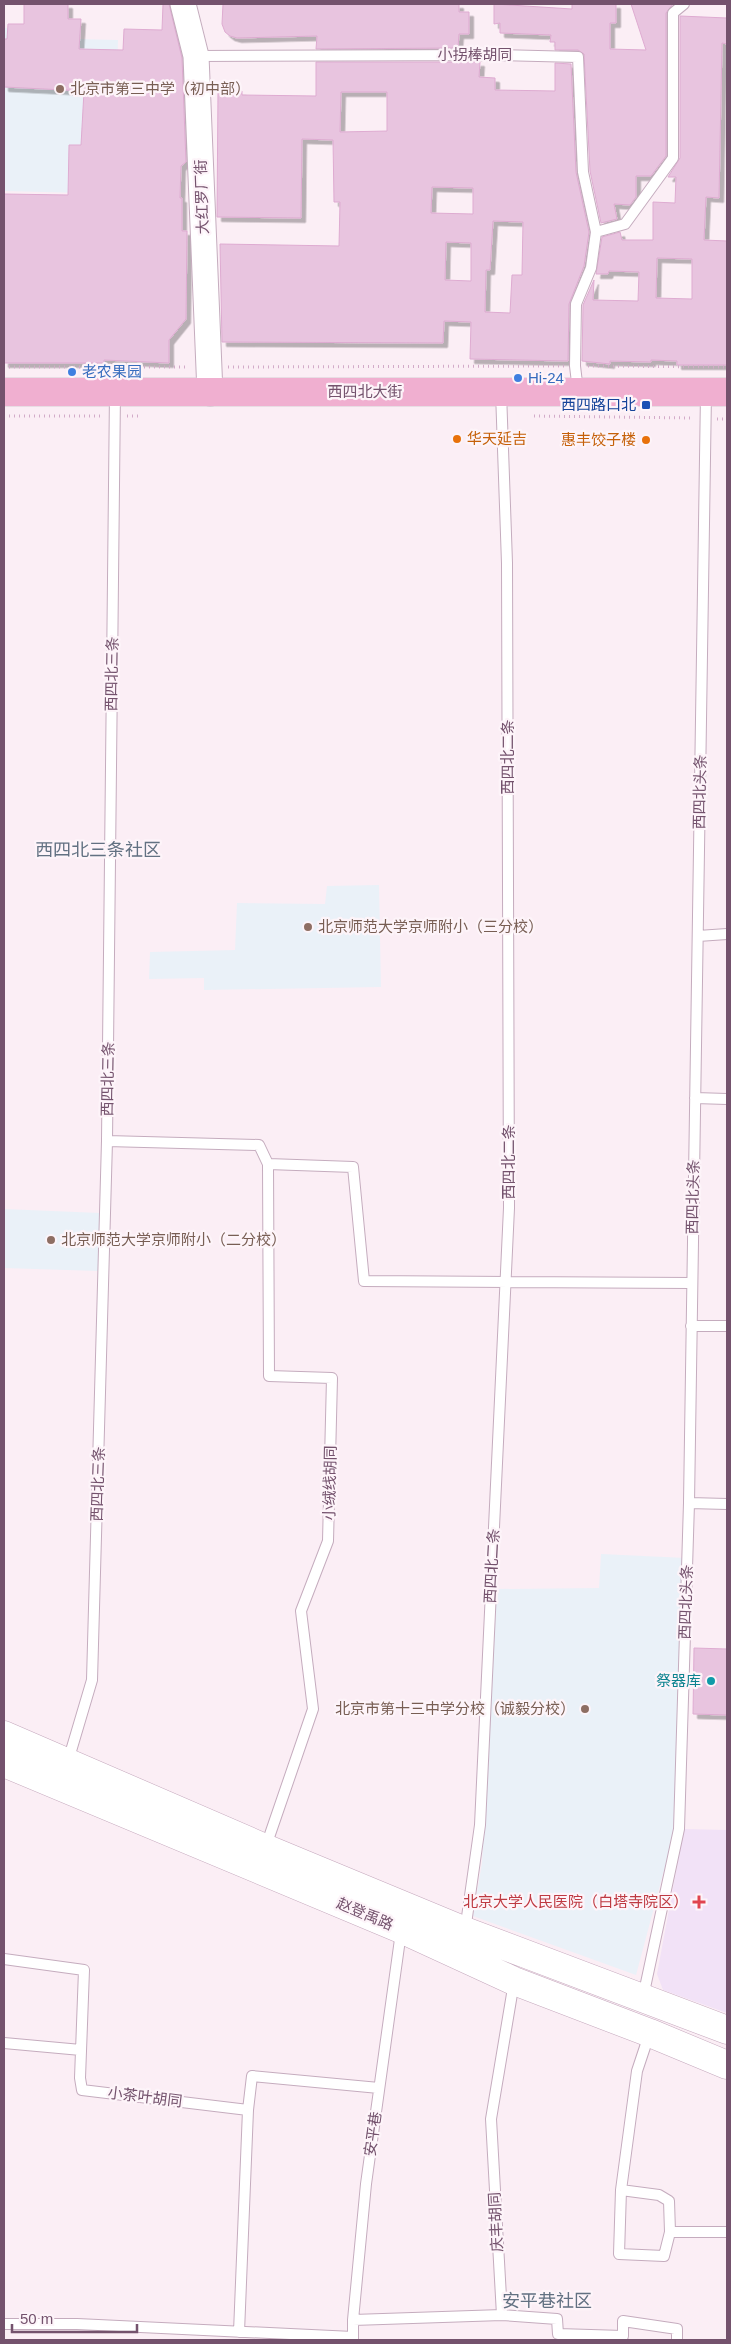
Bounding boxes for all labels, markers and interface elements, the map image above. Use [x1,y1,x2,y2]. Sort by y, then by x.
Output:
street label: 小拐棒胡同 [437,46,513,63]
place label: 北京市第三中学（初中部） [70,80,250,97]
marker: 北京市第三中学（初中部） [54,83,66,95]
street label: 大红罗厂街 [192,159,211,235]
place label: 老农果园 [82,363,142,380]
marker: 老农果园 [66,366,78,378]
place label: Hi-24 [528,369,564,386]
marker: Hi-24 [512,372,524,384]
street label: 西四北大街 [327,383,403,400]
place label: 西四路口北 [561,396,636,413]
marker: 西四路口北 [640,399,652,411]
place label: 华天延吉 [467,430,527,447]
place label: 惠丰饺子楼 [561,431,636,448]
marker: 华天延吉 [451,433,463,445]
marker: 惠丰饺子楼 [640,434,652,446]
street label: 西四北三条 [102,636,121,712]
street label: 西四北二条 [499,719,516,795]
street label: 西四北头条 [690,754,709,830]
district label: 西四北三条社区 [35,840,161,860]
place label: 北京师范大学京师附小（三分校） [318,918,543,935]
marker: 北京师范大学京师附小（三分校） [302,921,314,933]
street label: 西四北三条 [98,1041,117,1117]
street label: 西四北二条 [500,1124,517,1200]
street label: 西四北头条 [683,1159,702,1235]
place label: 北京师范大学京师附小（二分校） [61,1231,286,1248]
marker: 北京师范大学京师附小（二分校） [45,1234,57,1246]
street label: 小绒线胡同 [320,1445,339,1521]
street label: 西四北三条 [88,1446,107,1522]
street label: 西四北二条 [481,1528,502,1604]
street label: 西四北头条 [676,1564,695,1640]
place label: 祭器库 [656,1672,701,1689]
marker: 祭器库 [705,1675,717,1687]
place label: 北京市第十三中学分校（诚毅分校） [335,1700,575,1717]
marker: 北京市第十三中学分校（诚毅分校） [579,1703,591,1715]
place label: 北京大学人民医院（白塔寺院区） [463,1893,688,1910]
street label: 赵登禹路 [334,1894,396,1933]
marker: 北京大学人民医院（白塔寺院区） [692,1895,706,1909]
street label: 小茶叶胡同 [107,2083,183,2110]
street label: 安平巷 [361,2110,384,2157]
street label: 庆丰胡同 [485,2192,506,2252]
district label: 安平巷社区 [502,2291,592,2311]
scale bar [12,2302,138,2334]
text: 50 m [20,2310,53,2327]

